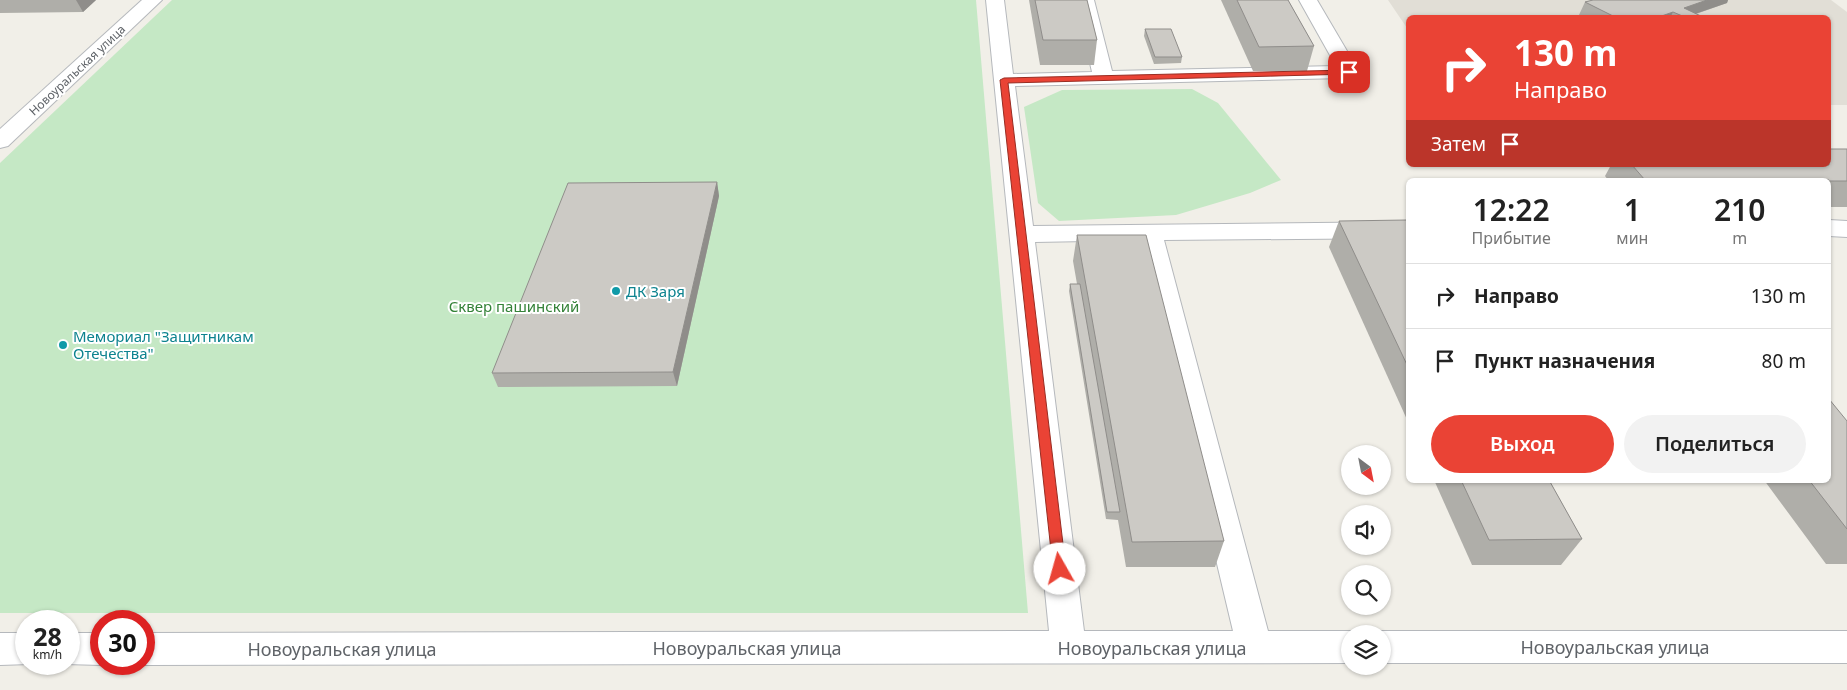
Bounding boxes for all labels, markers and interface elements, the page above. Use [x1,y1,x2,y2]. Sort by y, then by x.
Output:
street label: Новоуральская улица [25,21,129,119]
text: 130 m [1514,29,1617,76]
icon: right [1431,35,1496,100]
pin [1328,51,1370,93]
icon: arrive [1335,58,1363,86]
text: Направо [1514,74,1607,104]
icon: arrive [1496,130,1524,158]
text: Затем [1431,131,1486,157]
text: 12:22 [1473,189,1550,230]
text: 1 [1624,189,1641,230]
text: 210 [1714,189,1765,230]
text: Прибытие [1472,227,1551,249]
text: мин [1616,227,1648,249]
text: m [1732,227,1747,249]
place label: ДК Заря [626,281,685,301]
icon: right [1431,282,1459,310]
text: Направо [1474,283,1559,309]
text: 130 m [1751,283,1806,309]
marker: ДК Заря [610,285,622,297]
park label: Сквер пашинский [449,296,579,316]
place label: Мемориал "Защитникам Отечества" [73,326,254,363]
marker: Мемориал "Защитникам Отечества" [57,339,69,351]
icon: arrive [1431,347,1459,375]
text: Пункт назначения [1474,348,1655,374]
text: 80 m [1762,348,1806,374]
button: Выход [1431,415,1614,473]
button: Поделиться [1624,415,1806,473]
north arrow [1341,445,1391,495]
map controls [1341,445,1391,675]
button: sound [1341,505,1391,555]
position arrow [1033,542,1085,594]
button: search [1341,565,1391,615]
speed limit sign: 30 [90,610,155,675]
text: 28 [33,619,62,653]
button: layers [1341,625,1391,675]
street label: Новоуральская улица [1520,635,1710,659]
street label: Новоуральская улица [652,636,842,660]
street label: Новоуральская улица [1057,636,1247,660]
street label: Новоуральская улица [247,637,437,661]
text: km/h [33,646,62,663]

